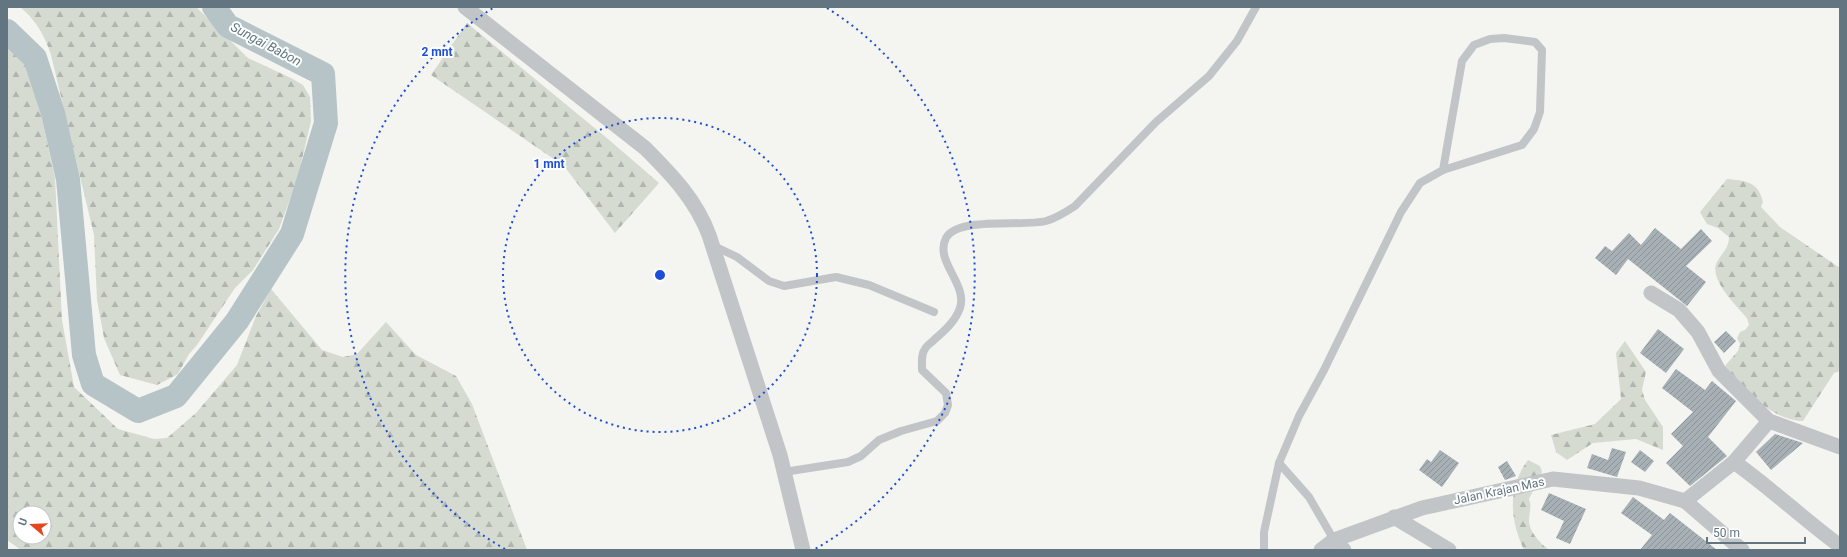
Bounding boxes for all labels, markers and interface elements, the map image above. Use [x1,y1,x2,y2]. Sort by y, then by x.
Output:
water label: Sungai Babon [228,19,304,69]
text: 2 mnt [421,45,453,59]
text: 1 mnt [533,157,565,171]
centre of rings [653,268,667,282]
street label: Jalan Krajan Mas [1452,475,1546,507]
north arrow [12,505,52,545]
text: U [16,516,30,527]
scale bar [1707,519,1805,545]
text: 50 m [1713,526,1740,540]

